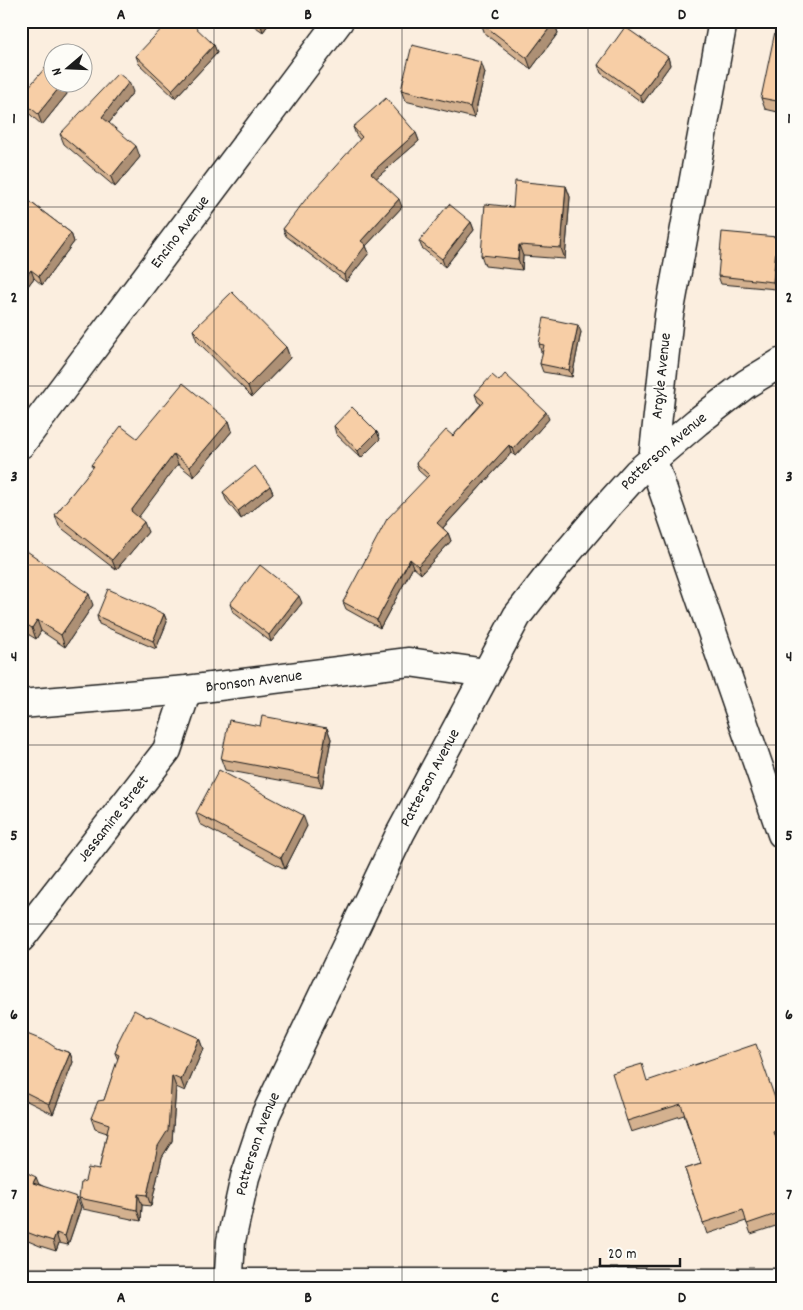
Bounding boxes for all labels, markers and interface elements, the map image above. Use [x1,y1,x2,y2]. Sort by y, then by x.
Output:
text: A [117,4,126,27]
text: B [304,4,312,27]
text: C [491,4,499,27]
text: D [678,4,687,27]
north arrow [42,42,92,92]
text: N [47,65,68,78]
text: 1 [12,108,16,131]
text: 1 [787,108,791,131]
street label: Encino Avenue [145,191,215,273]
text: 2 [11,287,18,310]
text: 2 [786,287,793,310]
street label: Argyle Avenue [646,332,678,420]
street label: Patterson Avenue [615,407,712,495]
text: 3 [10,466,18,489]
text: 3 [785,466,793,489]
text: 4 [11,646,17,669]
text: 4 [786,646,792,669]
street label: Bronson Avenue [204,664,303,699]
street label: Patterson Avenue [394,725,466,831]
street label: Jessamine Street [72,770,155,867]
text: 5 [10,825,18,848]
text: 5 [785,825,793,848]
text: 6 [10,1004,18,1027]
text: 6 [785,1004,793,1027]
street label: Patterson Avenue [230,1088,286,1198]
text: 7 [11,1184,17,1207]
text: 7 [786,1184,792,1207]
scale bar [600,1235,680,1267]
text: 20 m [608,1244,636,1266]
text: A [117,1287,126,1310]
text: B [304,1287,312,1310]
text: C [491,1287,499,1310]
text: D [678,1287,687,1310]

